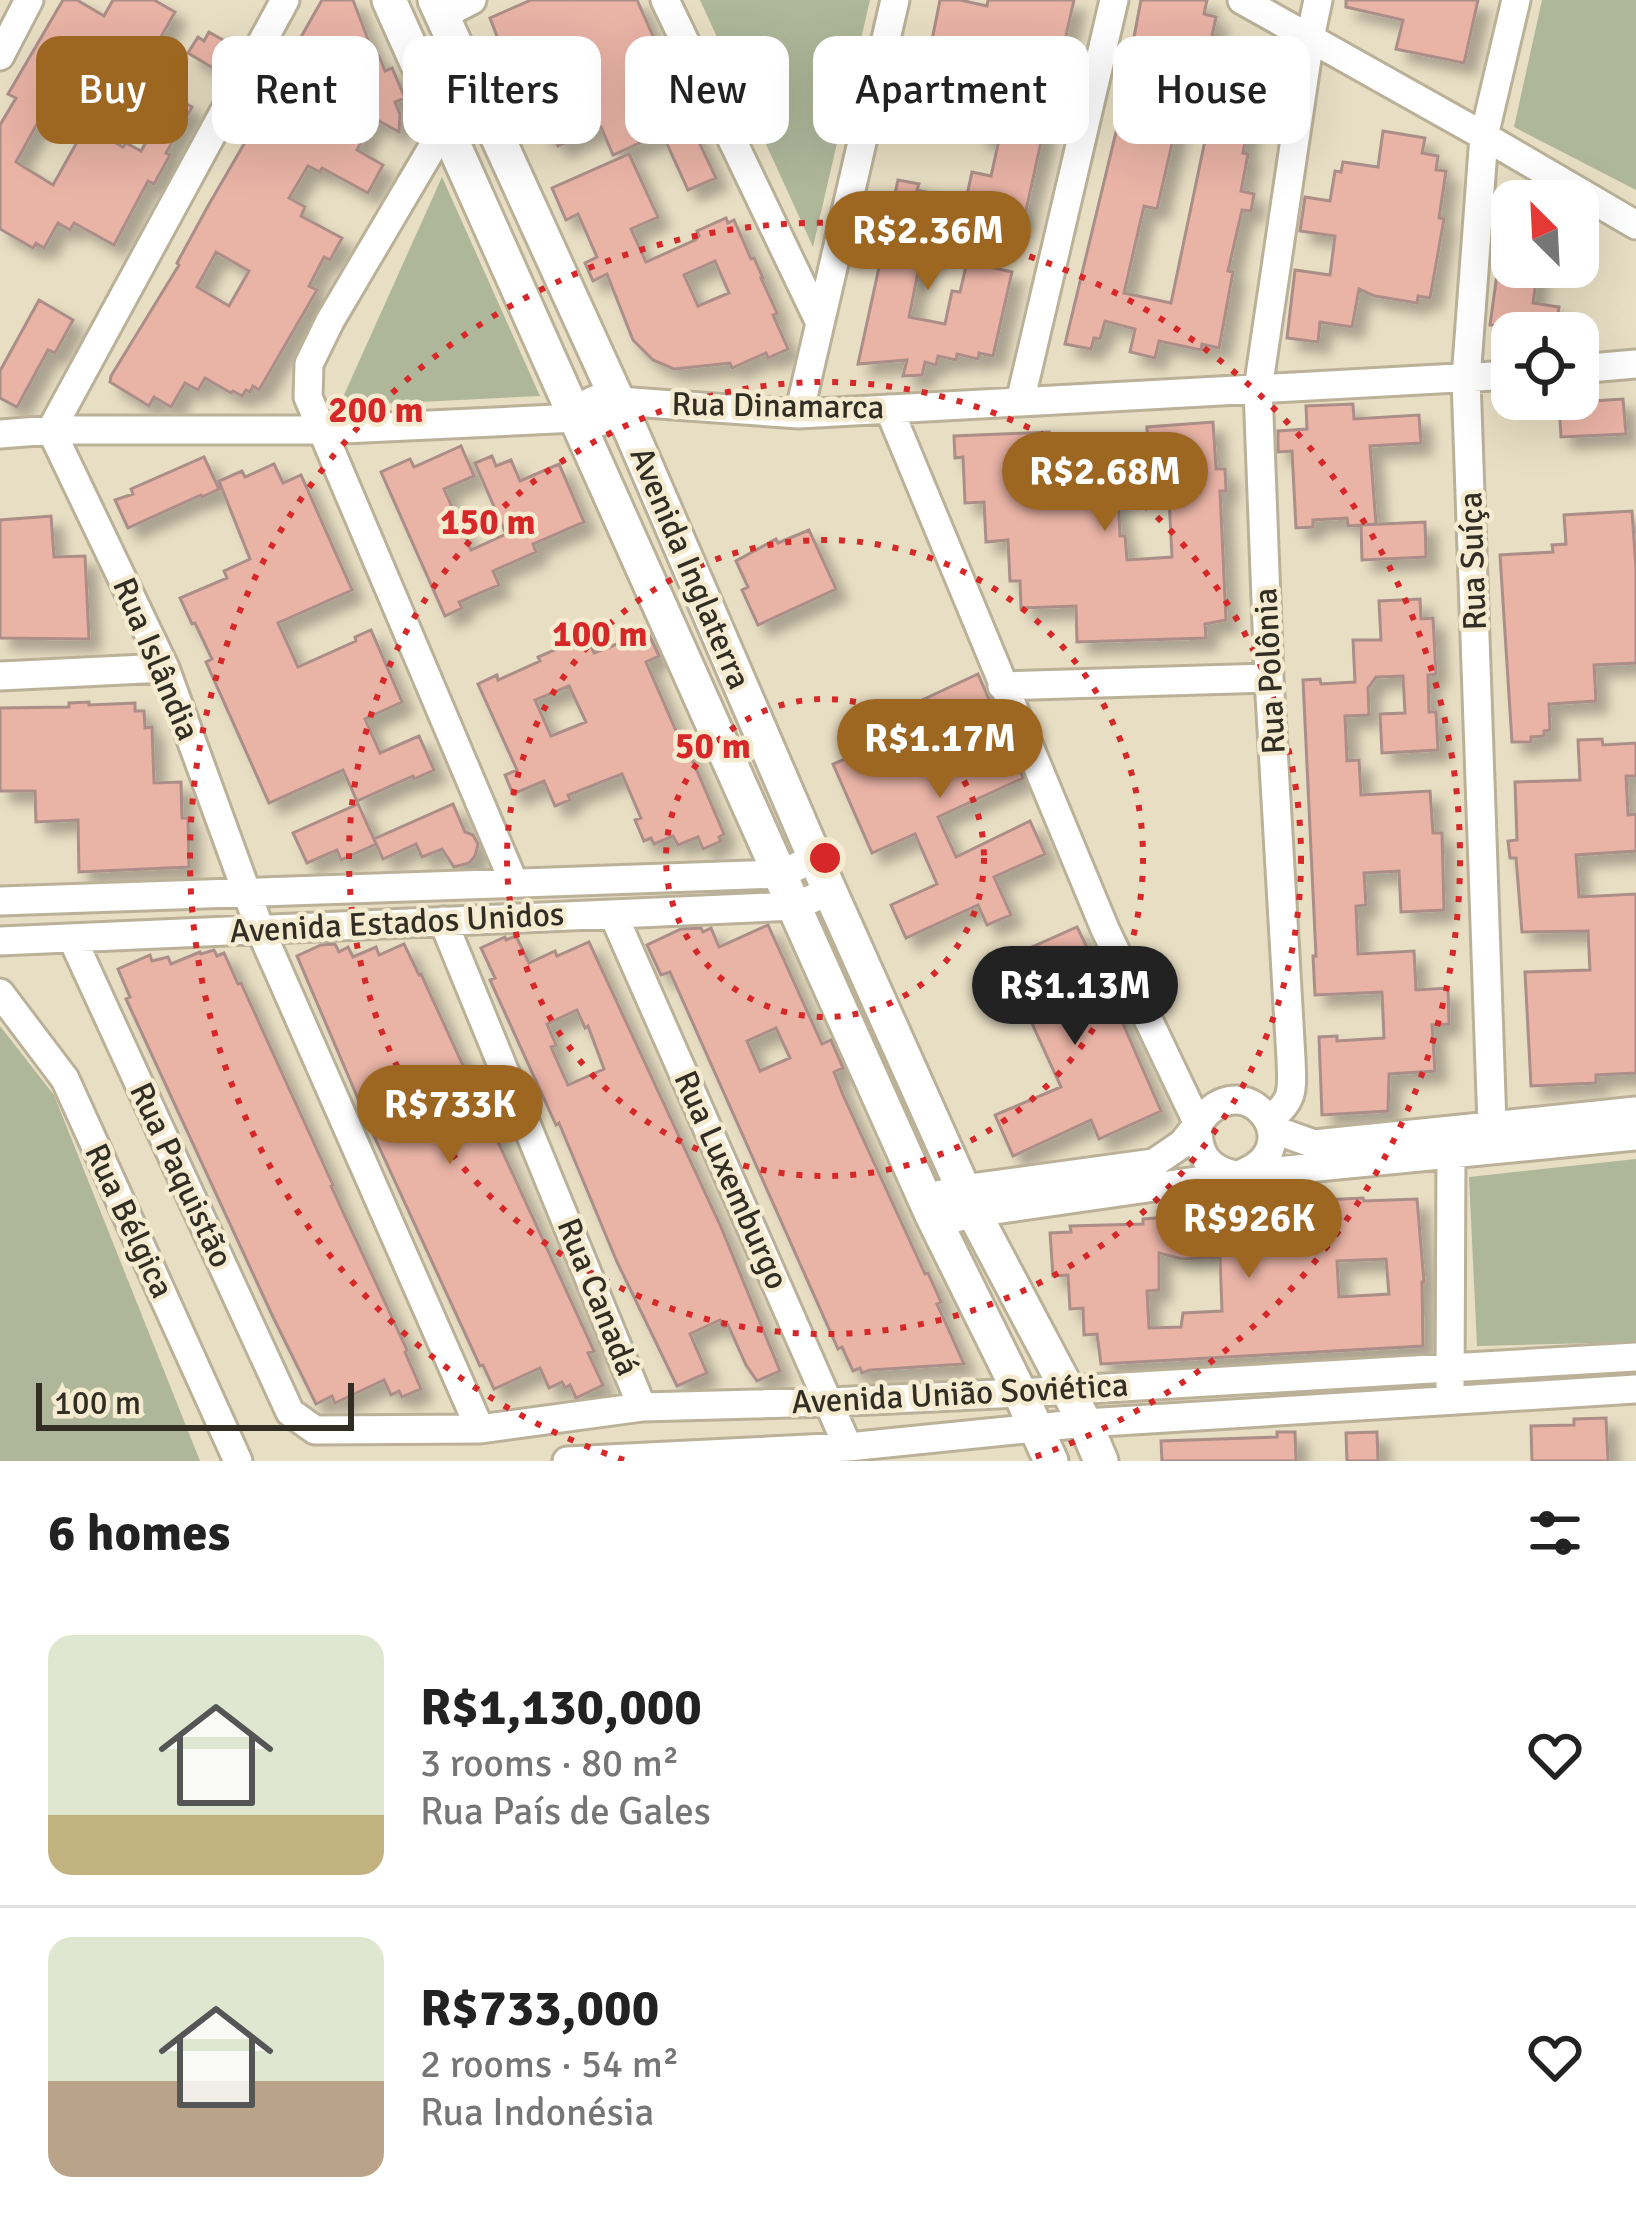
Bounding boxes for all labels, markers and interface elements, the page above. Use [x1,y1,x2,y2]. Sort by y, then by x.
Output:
chip: Buy [36,36,188,144]
chip: Rent [212,36,379,144]
chip: Filters [403,36,601,144]
chip: New [625,36,789,144]
chip: Apartment [813,36,1089,144]
chip: House [1113,36,1310,144]
north arrow [1491,180,1599,288]
map controls [1491,180,1599,420]
pin: R$2.36M [817,191,1039,293]
text: R$2.36M [852,206,1004,254]
button: locate [1491,312,1599,420]
street label: Rua Dinamarca [671,384,885,428]
text: 200 m [328,388,424,433]
pin: R$2.68M [994,432,1216,534]
street label: Avenida Inglaterra [621,441,759,695]
text: R$2.68M [1029,447,1181,495]
street label: Rua Suíça [1450,491,1496,631]
text: 150 m [440,500,536,545]
street label: Rua Islândia [103,571,209,747]
street label: Rua Polônia [1245,587,1295,755]
text: 100 m [552,612,648,657]
pin: R$1.17M [829,699,1051,801]
text: R$1.17M [864,714,1016,762]
text: 50 m [675,724,751,769]
centre of rings [804,837,846,879]
street label: Avenida Estados Unidos [229,894,565,952]
pin: R$1.13M [964,946,1186,1048]
text: R$1.13M [999,961,1151,1009]
street label: Rua Luxemburgo [665,1064,797,1296]
pin: R$733K [352,1065,548,1167]
street label: Rua Paquistão [120,1076,242,1274]
text: R$733K [384,1080,516,1128]
street label: Rua Bélgica [75,1137,183,1305]
pin: R$926K [1151,1179,1347,1281]
text: R$926K [1183,1194,1315,1242]
street label: Rua Canadá [548,1212,648,1382]
street label: Avenida União Soviética [790,1365,1130,1423]
scale bar [36,1377,354,1430]
text: 100 m [54,1383,141,1424]
icon: filters [1522,1500,1588,1566]
text: 6 homes [48,1502,230,1565]
text: R$1,130,000 [420,1676,702,1739]
icon: home [144,1683,288,1827]
icon: heart [1522,1722,1588,1788]
text: 3 rooms · 80 m² [420,1739,679,1787]
text: Rua País de Gales [420,1787,711,1835]
text: R$733,000 [420,1977,659,2040]
icon: home [144,1985,288,2129]
icon: heart [1522,2024,1588,2090]
text: 2 rooms · 54 m² [420,2040,679,2088]
text: Rua Indonésia [420,2088,654,2136]

